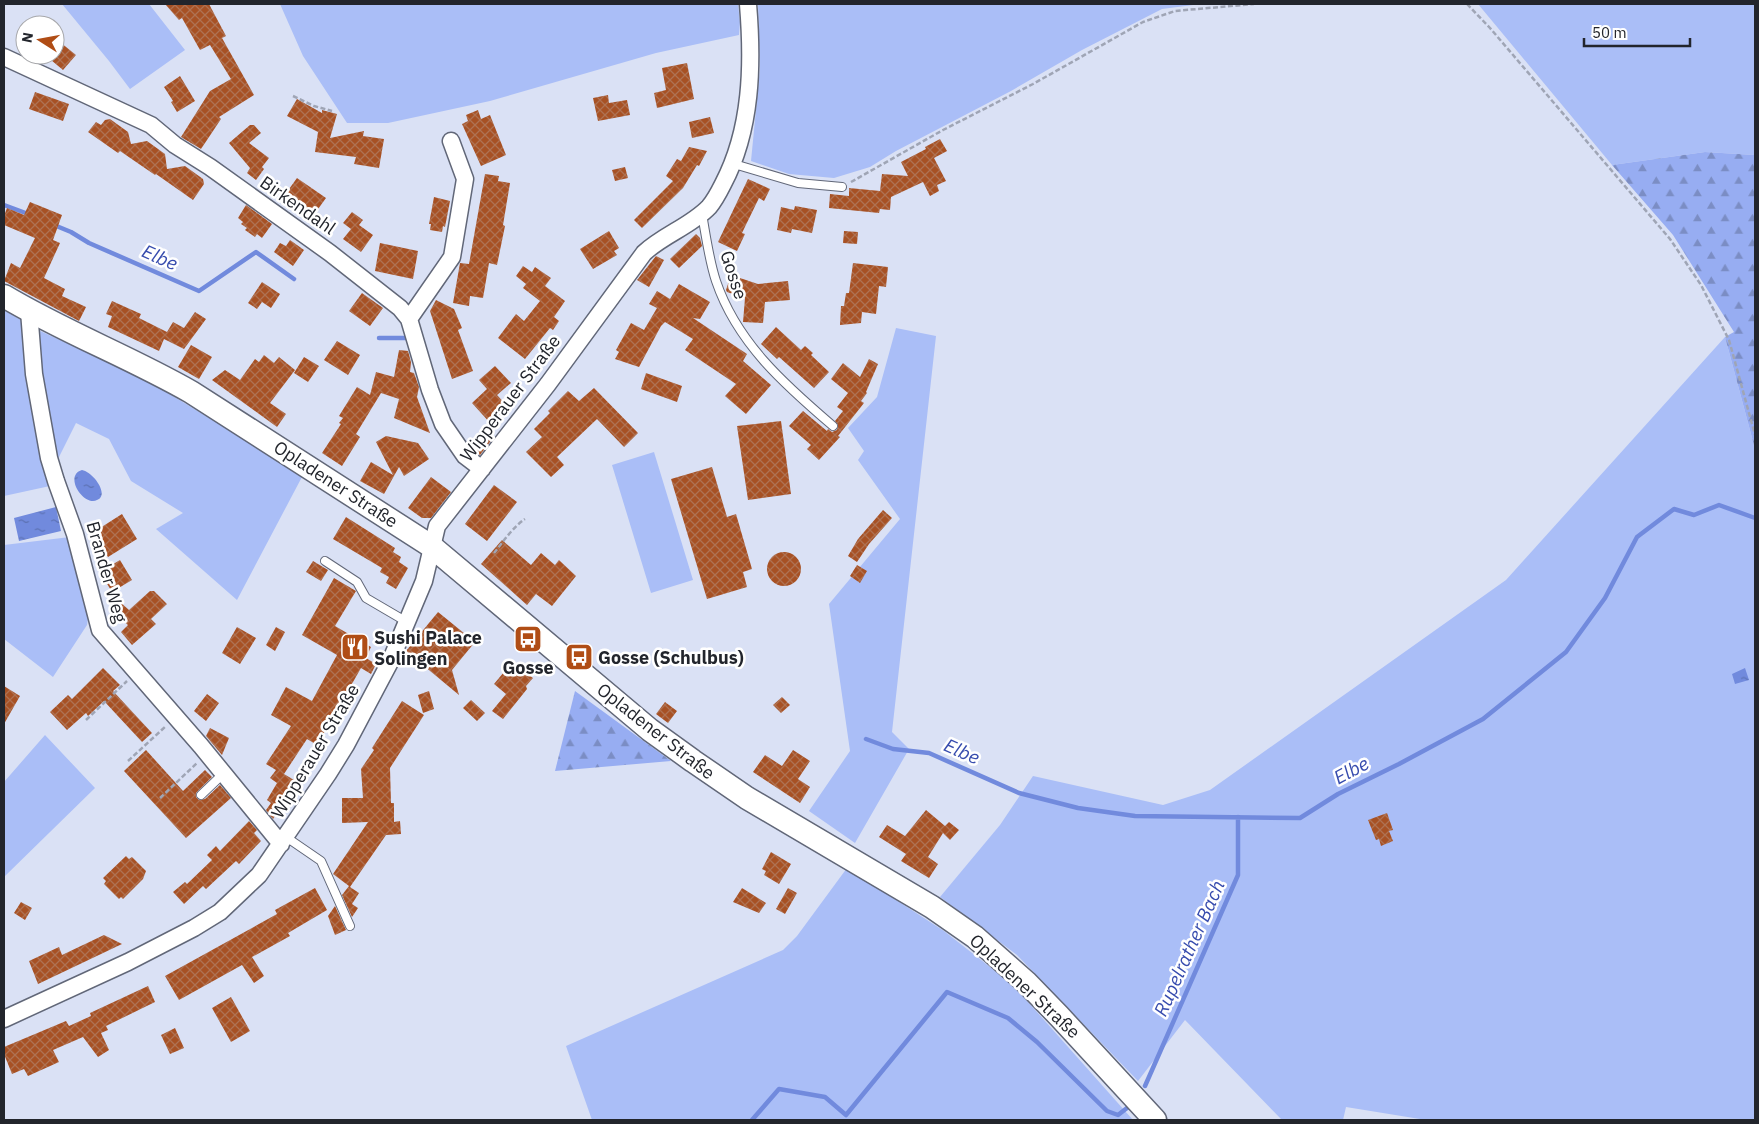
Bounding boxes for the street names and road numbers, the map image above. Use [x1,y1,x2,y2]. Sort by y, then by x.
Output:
street label: Birkendahl [256,171,340,240]
street label: Gosse [715,248,753,302]
street label: Wipperauer Straße [455,330,565,466]
street label: Opladener Straße [270,435,402,533]
street label: Brander Weg [82,519,133,626]
street label: Opladener Straße [592,678,720,784]
street label: Wipperauer Straße [266,680,364,822]
street label: Opladener Straße [965,929,1085,1043]

